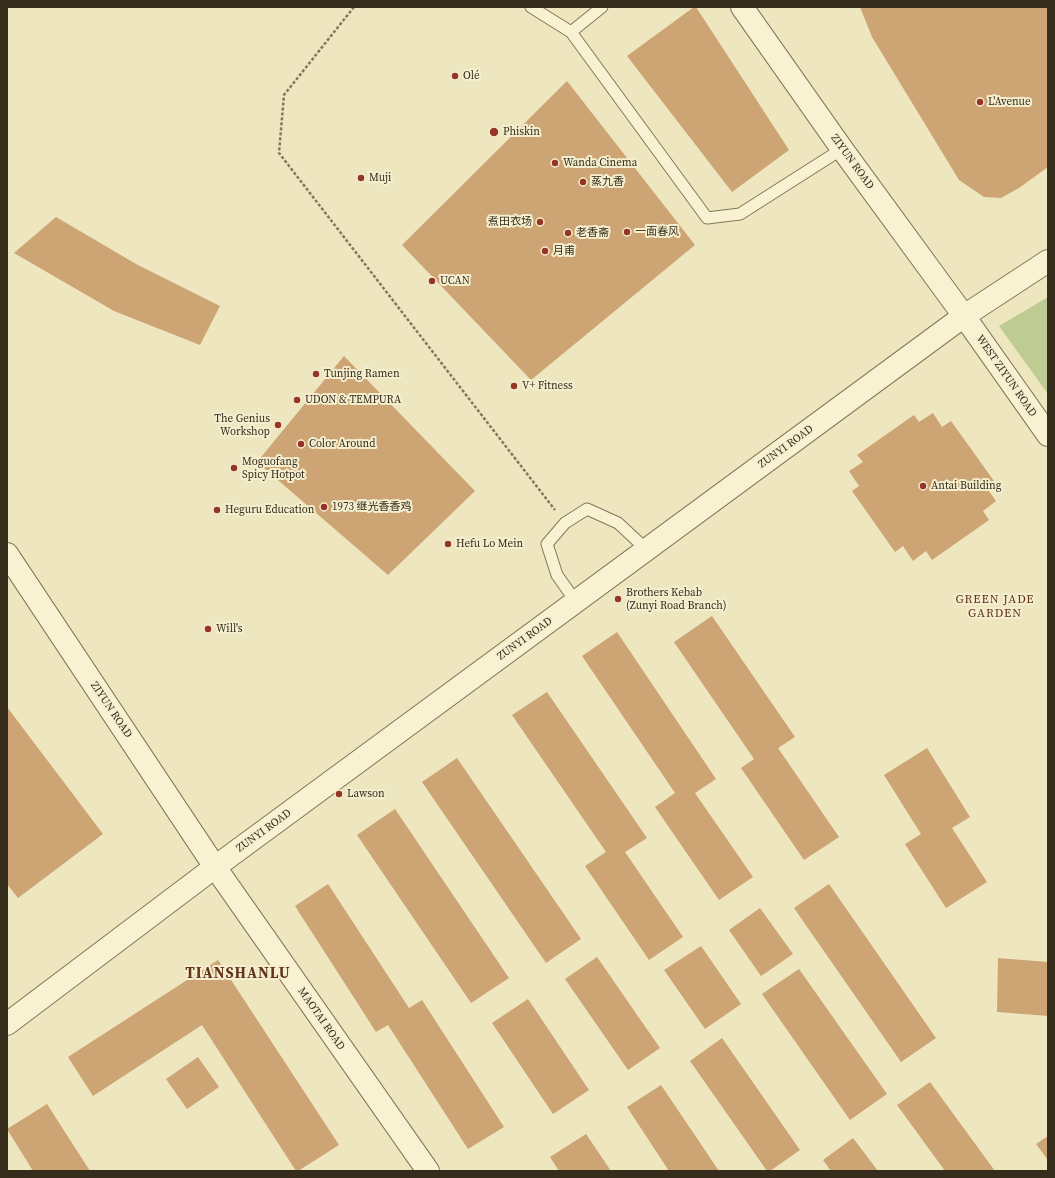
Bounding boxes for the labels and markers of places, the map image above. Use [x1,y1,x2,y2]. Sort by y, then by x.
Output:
place label: Olé [463,69,480,83]
marker: Olé [450,71,460,81]
place label: L'Avenue [988,95,1031,109]
marker: L'Avenue [975,97,985,107]
place label: Phiskin [503,125,540,139]
marker: Phiskin [488,126,500,138]
place label: Wanda Cinema [563,156,637,170]
marker: Wanda Cinema [550,158,560,168]
place label: Muji [369,171,391,185]
marker: Muji [356,173,366,183]
place label: 蒸九香 [591,175,624,189]
marker: 蒸九香 [578,177,588,187]
place label: 煮田衣场 [488,215,532,229]
marker: 煮田衣场 [535,217,545,227]
place label: 一面春风 [635,225,679,239]
place label: 老香斋 [576,226,609,240]
marker: 一面春风 [622,227,632,237]
marker: 老香斋 [563,228,573,238]
place label: 月甫 [553,244,575,258]
marker: 月甫 [540,246,550,256]
place label: UCAN [440,274,470,288]
marker: UCAN [427,276,437,286]
place label: Tunjing Ramen [324,367,400,381]
marker: Tunjing Ramen [311,369,321,379]
place label: V+ Fitness [522,379,573,393]
marker: V+ Fitness [509,381,519,391]
place label: UDON & TEMPURA [305,393,401,407]
marker: UDON & TEMPURA [292,395,302,405]
place label: The Genius Workshop [214,412,270,438]
marker: The Genius Workshop [273,420,283,430]
place label: Color Around [309,437,375,451]
marker: Color Around [296,439,306,449]
place label: Moguofang Spicy Hotpot [242,455,305,481]
marker: Moguofang Spicy Hotpot [229,463,239,473]
place label: Antai Building [931,479,1001,493]
marker: Antai Building [918,481,928,491]
place label: 1973 继光香香鸡 [332,500,412,514]
marker: 1973 继光香香鸡 [319,502,329,512]
place label: Heguru Education [225,503,314,517]
marker: Heguru Education [212,505,222,515]
place label: Hefu Lo Mein [456,537,523,551]
marker: Hefu Lo Mein [443,539,453,549]
place label: Brothers Kebab (Zunyi Road Branch) [626,586,727,612]
marker: Brothers Kebab (Zunyi Road Branch) [613,594,623,604]
place label: Will's [216,622,242,636]
marker: Will's [203,624,213,634]
place label: Lawson [347,787,385,801]
marker: Lawson [334,789,344,799]

